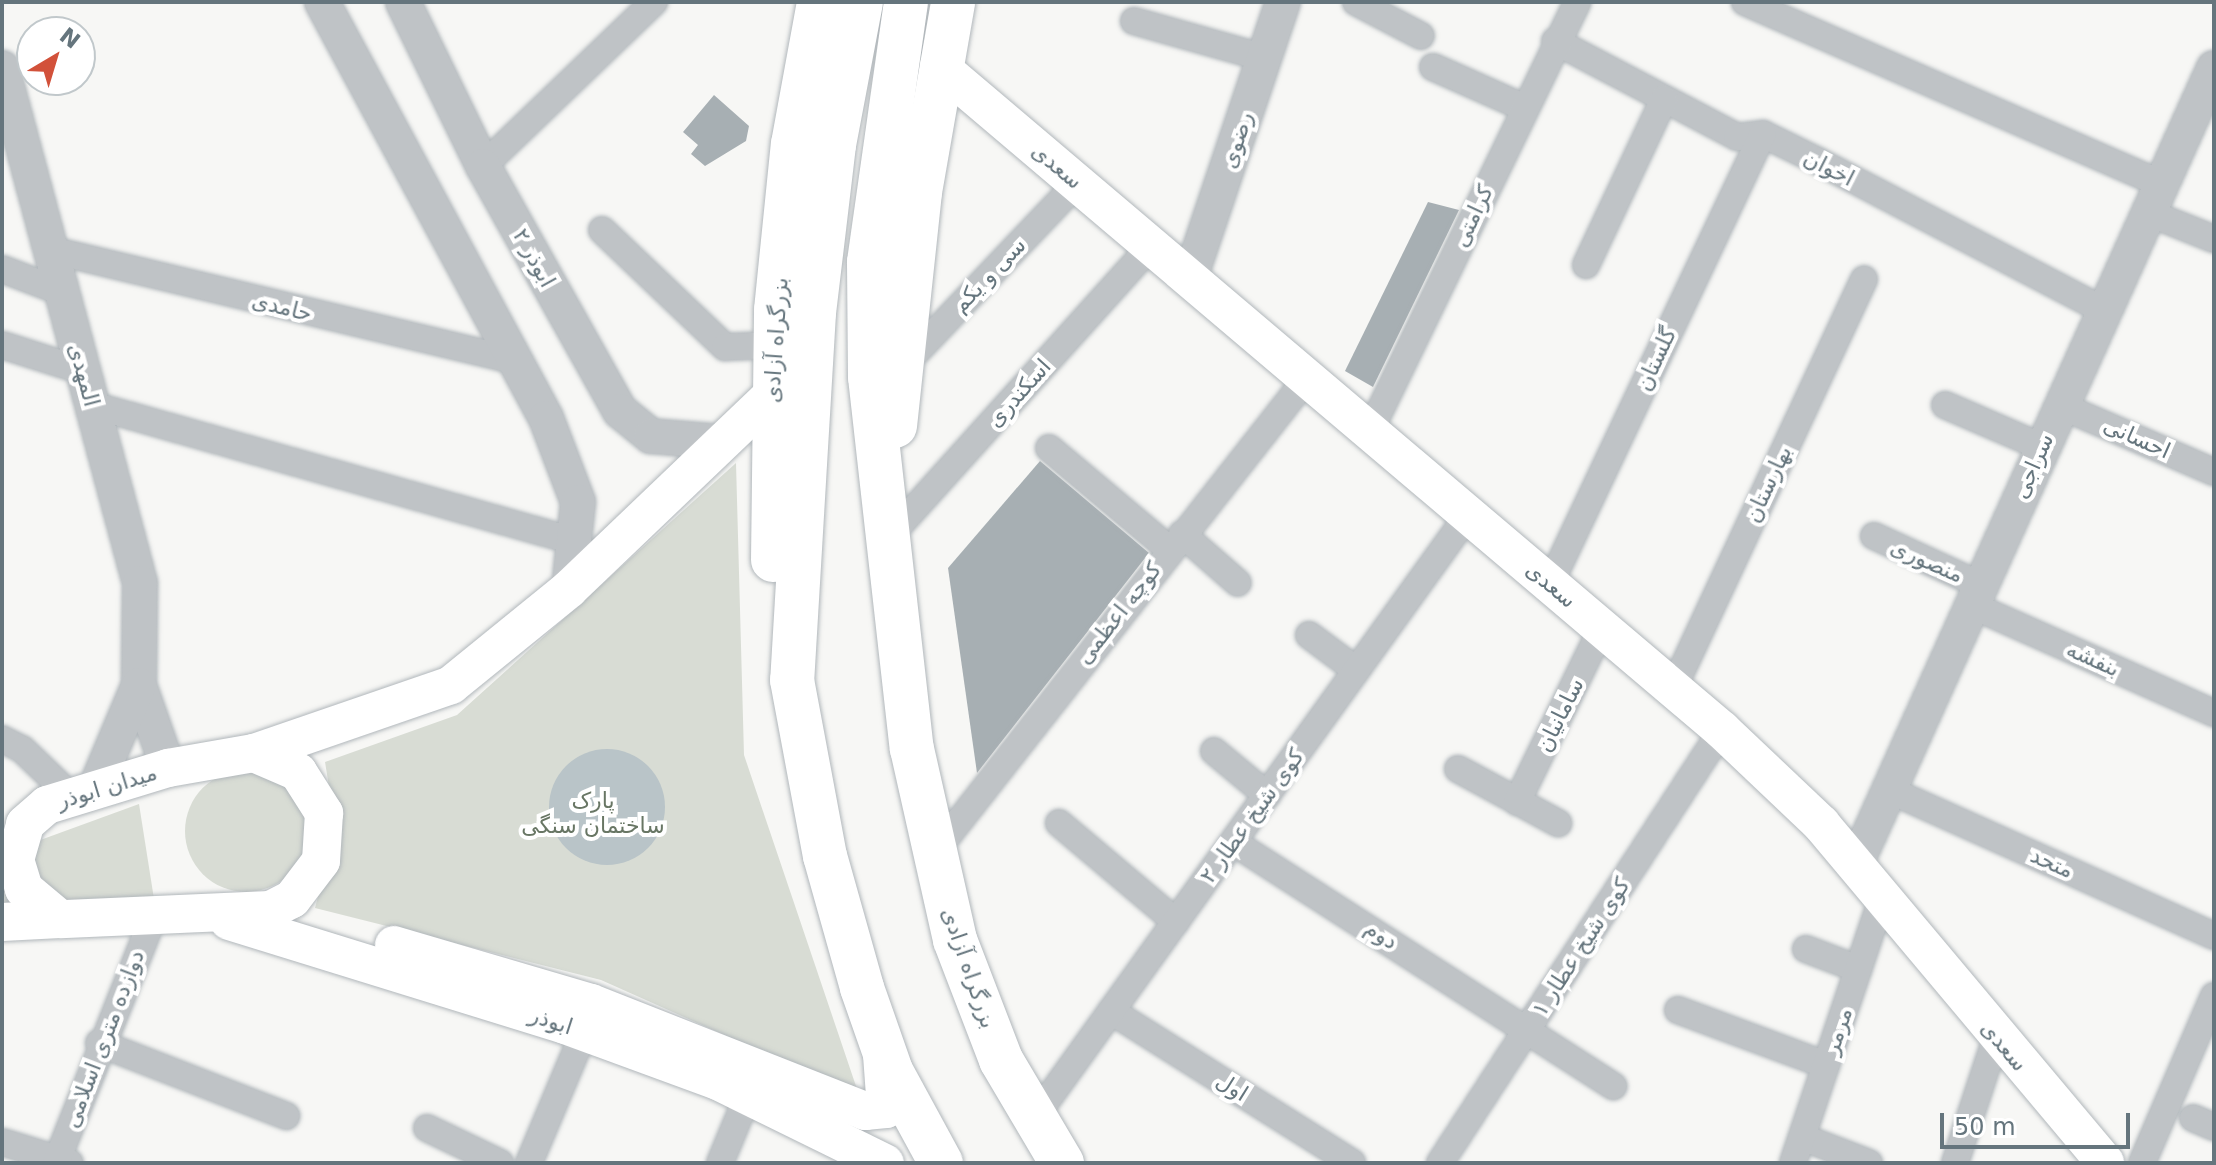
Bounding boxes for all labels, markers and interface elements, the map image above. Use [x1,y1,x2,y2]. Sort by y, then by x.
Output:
north arrow [16,16,96,96]
text: N [55,23,85,54]
street label: رضوی [1215,108,1259,172]
street label: سعدی [1026,137,1088,195]
street label: اخوان [1799,144,1859,192]
street label: کرامتی [1447,181,1499,251]
street label: ابوذر ۲ [507,224,561,292]
street label: سی و یکم [947,232,1031,318]
street label: بزرگراه آزادی [758,276,794,404]
street label: حامدی [249,287,315,327]
street label: گلستان [1630,323,1682,395]
street label: المهدی [63,340,105,410]
street label: اسکندری [982,353,1056,433]
street label: احسانی [2099,412,2175,464]
street label: سراجی [2007,429,2059,503]
street label: بهارستان [1739,441,1797,527]
street label: منصوری [1887,533,1967,589]
street label: سعدی [1520,556,1582,614]
street label: کوچه اعظمی [1071,557,1167,669]
street label: بنفشه [2062,636,2124,682]
street label: سامانیان [1531,674,1589,756]
street label: کوی شیخ عطار ۲ [1194,744,1310,888]
street label: میدان ابوذر [54,759,160,815]
park label: پارک ساختمان سنگی [521,787,665,838]
street label: متحد [2026,842,2078,884]
street label: کوی شیخ عطار ۱ [1526,873,1636,1021]
street label: بزرگراه آزادی [936,904,1002,1032]
street label: دوم [1360,915,1402,955]
street label: دوازده متری اسلامی [58,946,150,1132]
street label: ابوذر [526,1002,576,1040]
street label: مرمر [1818,1004,1858,1058]
street label: سعدی [1975,1015,2033,1077]
street label: اول [1211,1067,1253,1107]
scale bar [1944,1097,2134,1147]
text: 50 m [1954,1113,2016,1141]

